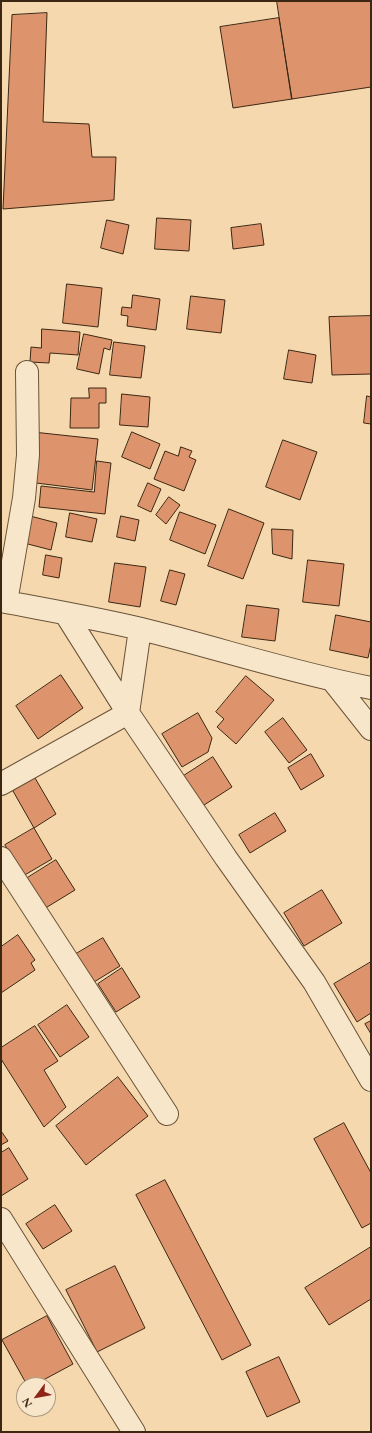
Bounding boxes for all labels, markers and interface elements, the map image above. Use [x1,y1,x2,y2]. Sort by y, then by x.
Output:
north arrow [16,1377,56,1417]
text: N [18,1395,35,1410]

